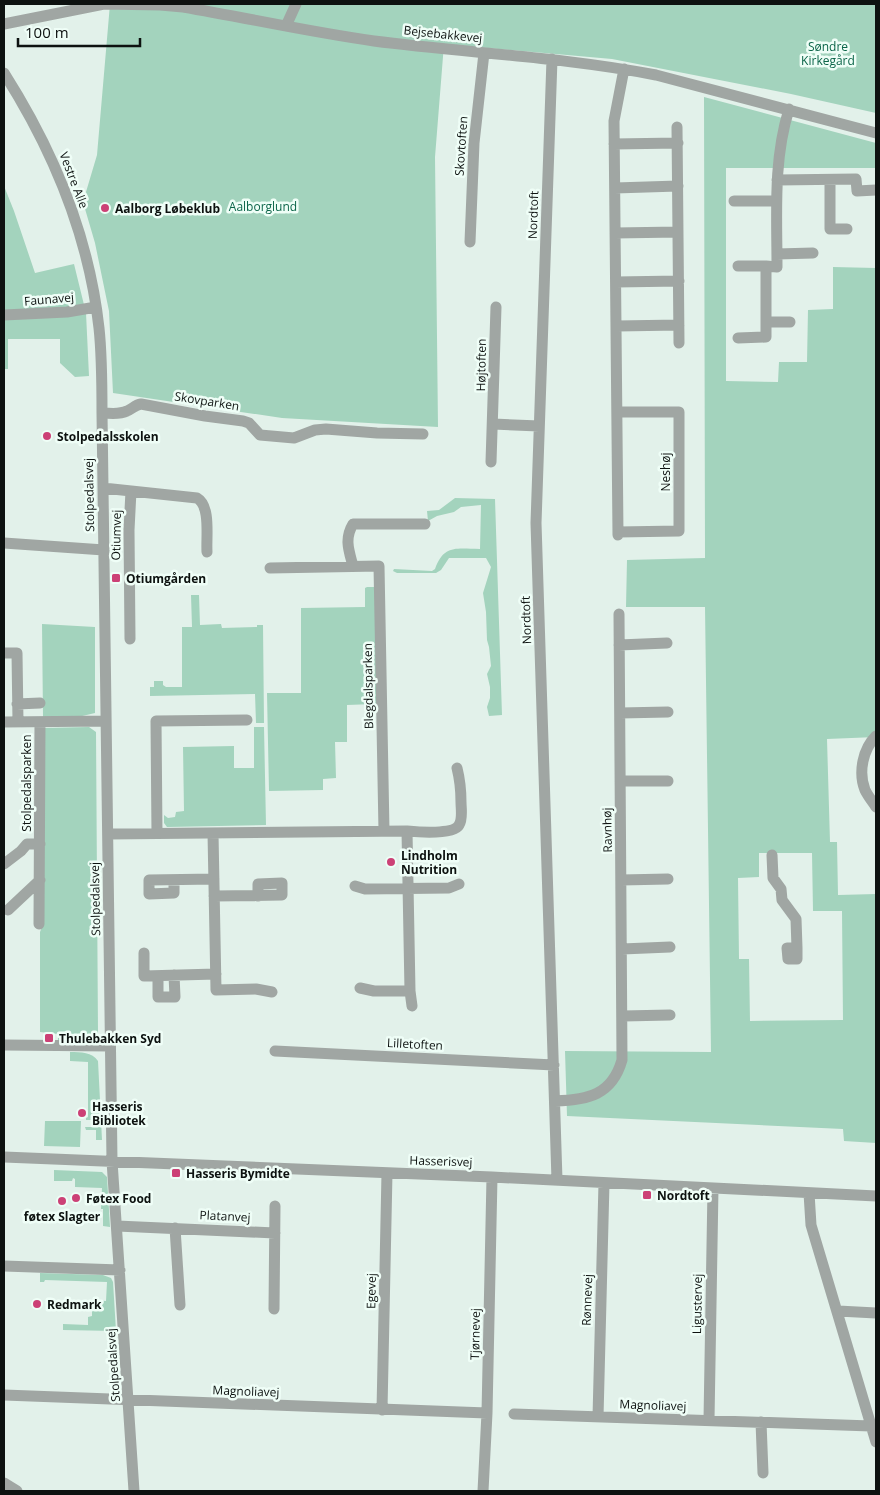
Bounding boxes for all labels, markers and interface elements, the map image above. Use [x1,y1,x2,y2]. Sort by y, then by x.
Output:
scale bar [18,15,140,47]
street label: Bejsebakkevej [403,21,483,47]
text: 100 m [25,22,69,42]
park label: Søndre Kirkegård [801,38,855,69]
street label: Skovtoften [450,115,472,177]
street label: Vestre Alle [55,149,93,211]
street label: Nordtoft [524,191,542,239]
park label: Aalborglund [229,198,297,215]
place label: Aalborg Løbeklub [115,200,220,217]
marker: Aalborg Løbeklub [99,202,111,214]
street label: Faunavej [23,288,75,310]
street label: Højtoften [472,338,490,392]
street label: Skovparken [173,387,241,415]
place label: Stolpedalsskolen [57,428,159,445]
marker: Stolpedalsskolen [41,430,53,442]
street label: Neshøj [657,452,674,492]
street label: Stolpedalsvej [80,458,98,532]
street label: Otiumvej [107,509,125,561]
place label: Otiumgården [126,570,206,587]
marker: Otiumgården [110,572,122,584]
street label: Nordtoft [517,596,535,644]
street label: Blegdalsparken [359,643,377,729]
street label: Stolpedalsparken [18,734,35,832]
street label: Ravnhøj [598,807,616,853]
place label: Lindholm Nutrition [401,847,458,878]
marker: Lindholm Nutrition [385,856,397,868]
street label: Stolpedalsvej [86,862,104,936]
place label: Thulebakken Syd [59,1030,161,1047]
marker: Thulebakken Syd [43,1032,55,1044]
street label: Lilletoften [387,1034,443,1054]
place label: Hasseris Bibliotek [92,1098,146,1129]
marker: Hasseris Bibliotek [76,1107,88,1119]
street label: Hasserisvej [409,1151,473,1171]
place label: Hasseris Bymidte [186,1165,290,1182]
marker: Hasseris Bymidte [170,1167,182,1179]
place label: Nordtoft [657,1187,710,1204]
marker: Nordtoft [641,1189,653,1201]
place label: Føtex Food [86,1190,151,1207]
marker: Føtex Food [70,1192,82,1204]
marker: føtex Slagter [56,1195,68,1207]
street label: Platanvej [199,1206,251,1226]
place label: føtex Slagter [24,1208,101,1225]
street label: Egevej [362,1273,380,1309]
street label: Rønnevej [578,1274,596,1326]
street label: Ligustervej [688,1274,706,1334]
place label: Redmark [47,1296,102,1313]
marker: Redmark [31,1298,43,1310]
street label: Tjørnevej [466,1308,484,1360]
street label: Stolpedalsvej [102,1328,124,1402]
street label: Magnoliavej [212,1381,280,1401]
street label: Magnoliavej [619,1395,687,1415]

